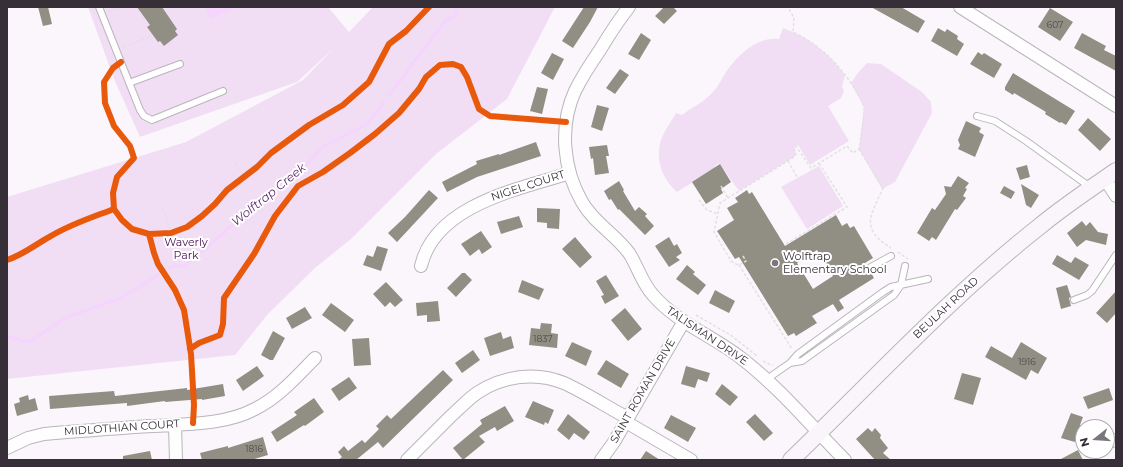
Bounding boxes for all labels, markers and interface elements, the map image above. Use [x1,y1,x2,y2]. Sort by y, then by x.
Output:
house number: 607 [1047,20,1063,30]
water label: Wolftrap Creek [229,161,309,229]
street label: NIGEL COURT [489,168,567,204]
park label: Waverly Park [164,236,208,262]
place label: Wolftrap Elementary School [783,250,887,276]
marker: Wolftrap Elementary School [770,258,780,268]
street label: BEULAH ROAD [911,274,981,342]
street label: TALISMAN DRIVE [664,304,750,368]
house number: 1837 [533,334,553,344]
street label: SAINT ROMAN DRIVE [608,336,678,446]
house number: 1916 [1018,357,1036,367]
street label: MIDLOTHIAN COURT [64,417,180,439]
north arrow [1075,419,1115,459]
text: N [1076,436,1092,449]
house number: 1816 [245,444,263,454]

